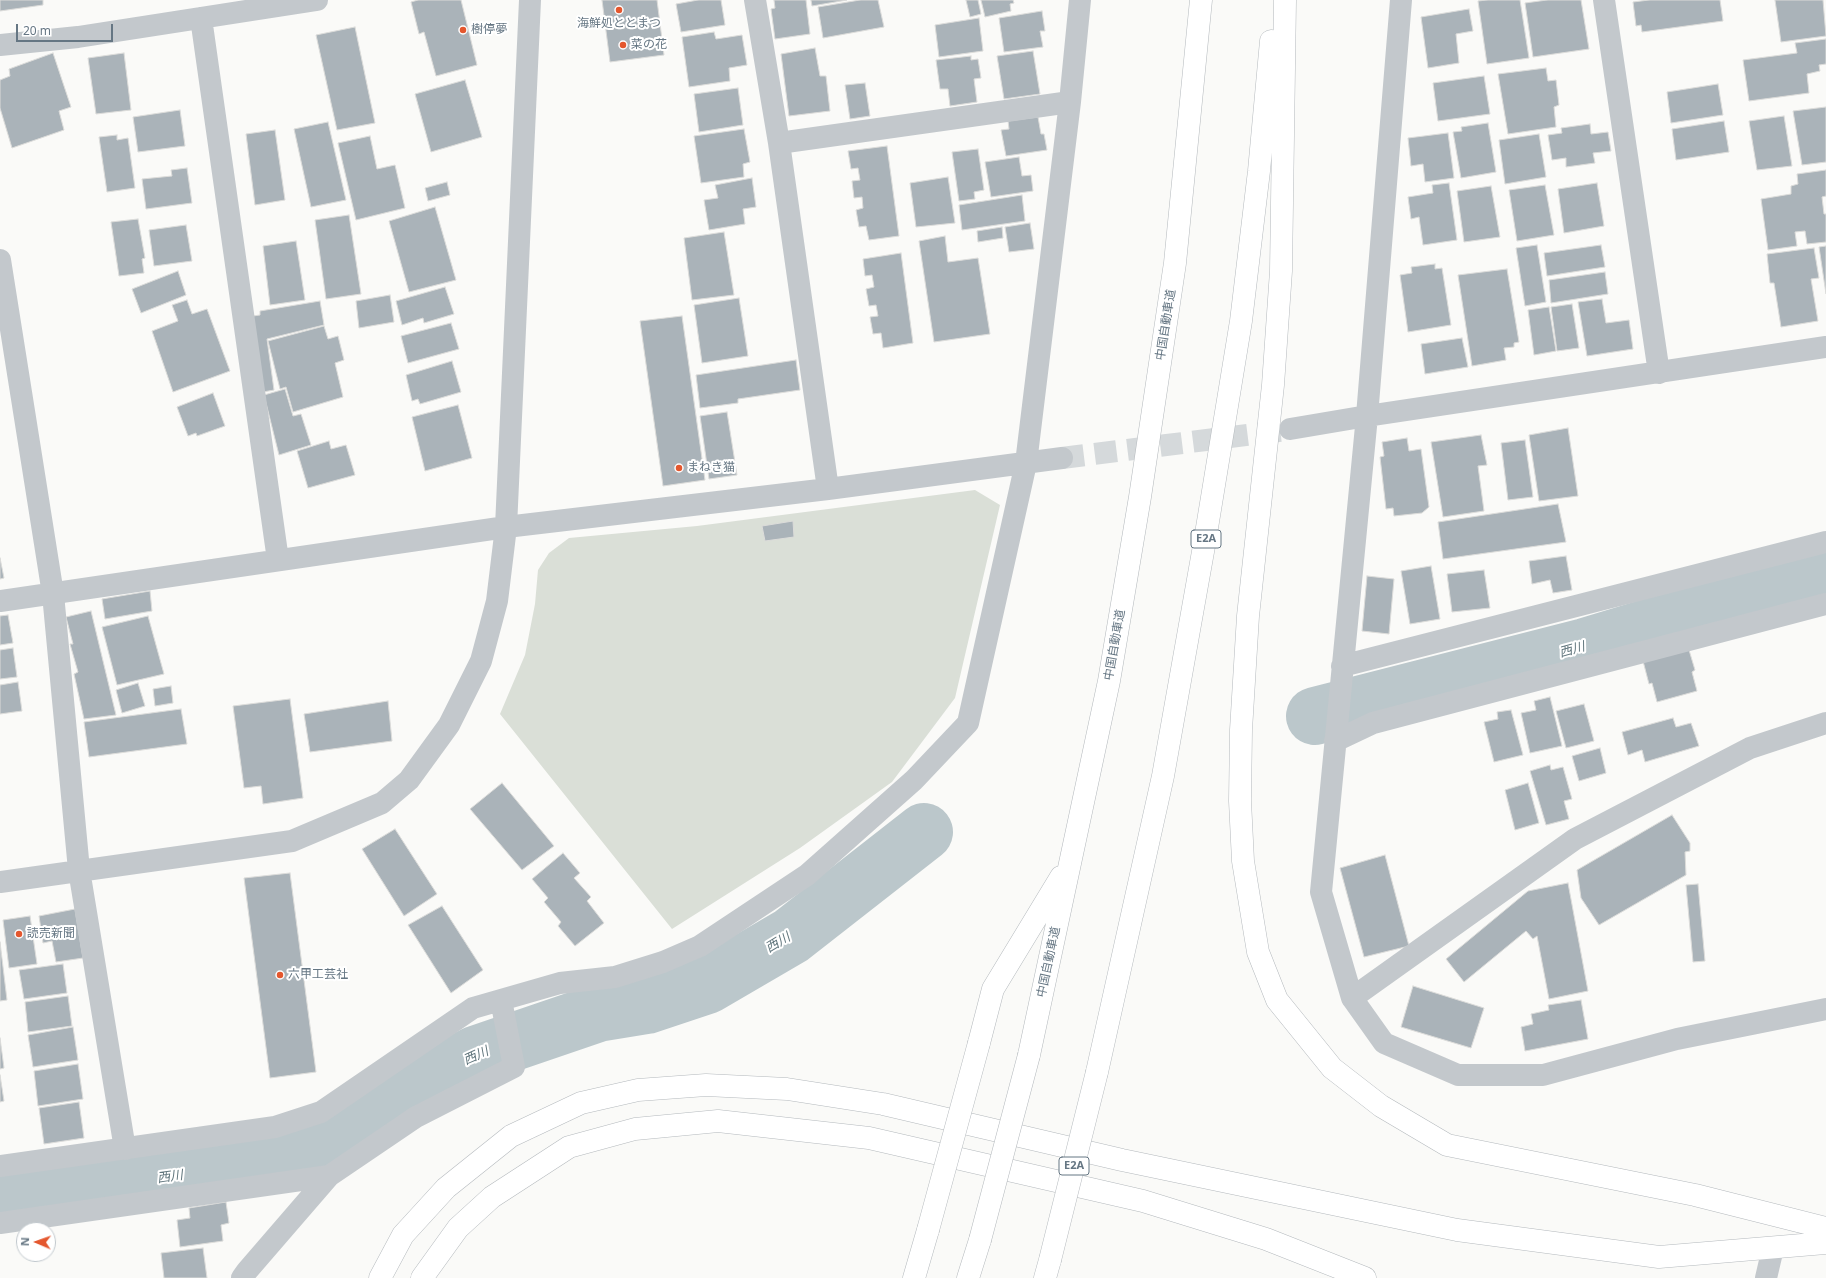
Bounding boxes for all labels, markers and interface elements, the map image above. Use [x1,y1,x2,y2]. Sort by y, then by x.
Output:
marker: 海鮮処ととまつ [614,5,624,15]
scale bar [18,16,115,42]
place label: 海鮮処ととまつ [577,17,661,31]
text: 20 m [23,22,51,39]
place label: 樹停夢 [471,23,507,37]
marker: 樹停夢 [458,25,468,35]
place label: 菜の花 [631,38,667,52]
marker: 菜の花 [618,40,628,50]
street label: 中国自動車道 [1153,288,1179,362]
place label: まねき猫 [687,461,735,475]
marker: まねき猫 [674,463,684,473]
road number: E2A [1191,530,1221,548]
street label: 中国自動車道 [1102,608,1128,682]
water label: 西川 [1557,639,1587,661]
street label: 中国自動車道 [1034,925,1064,999]
place label: 読売新聞 [27,927,75,941]
marker: 読売新聞 [14,929,24,939]
water label: 西川 [763,930,793,956]
place label: 六甲工芸社 [288,968,348,982]
marker: 六甲工芸社 [275,970,285,980]
water label: 西川 [461,1044,491,1068]
road number: E2A [1059,1157,1089,1175]
water label: 西川 [156,1167,184,1187]
north arrow [16,1222,56,1262]
text: N [17,1237,32,1246]

